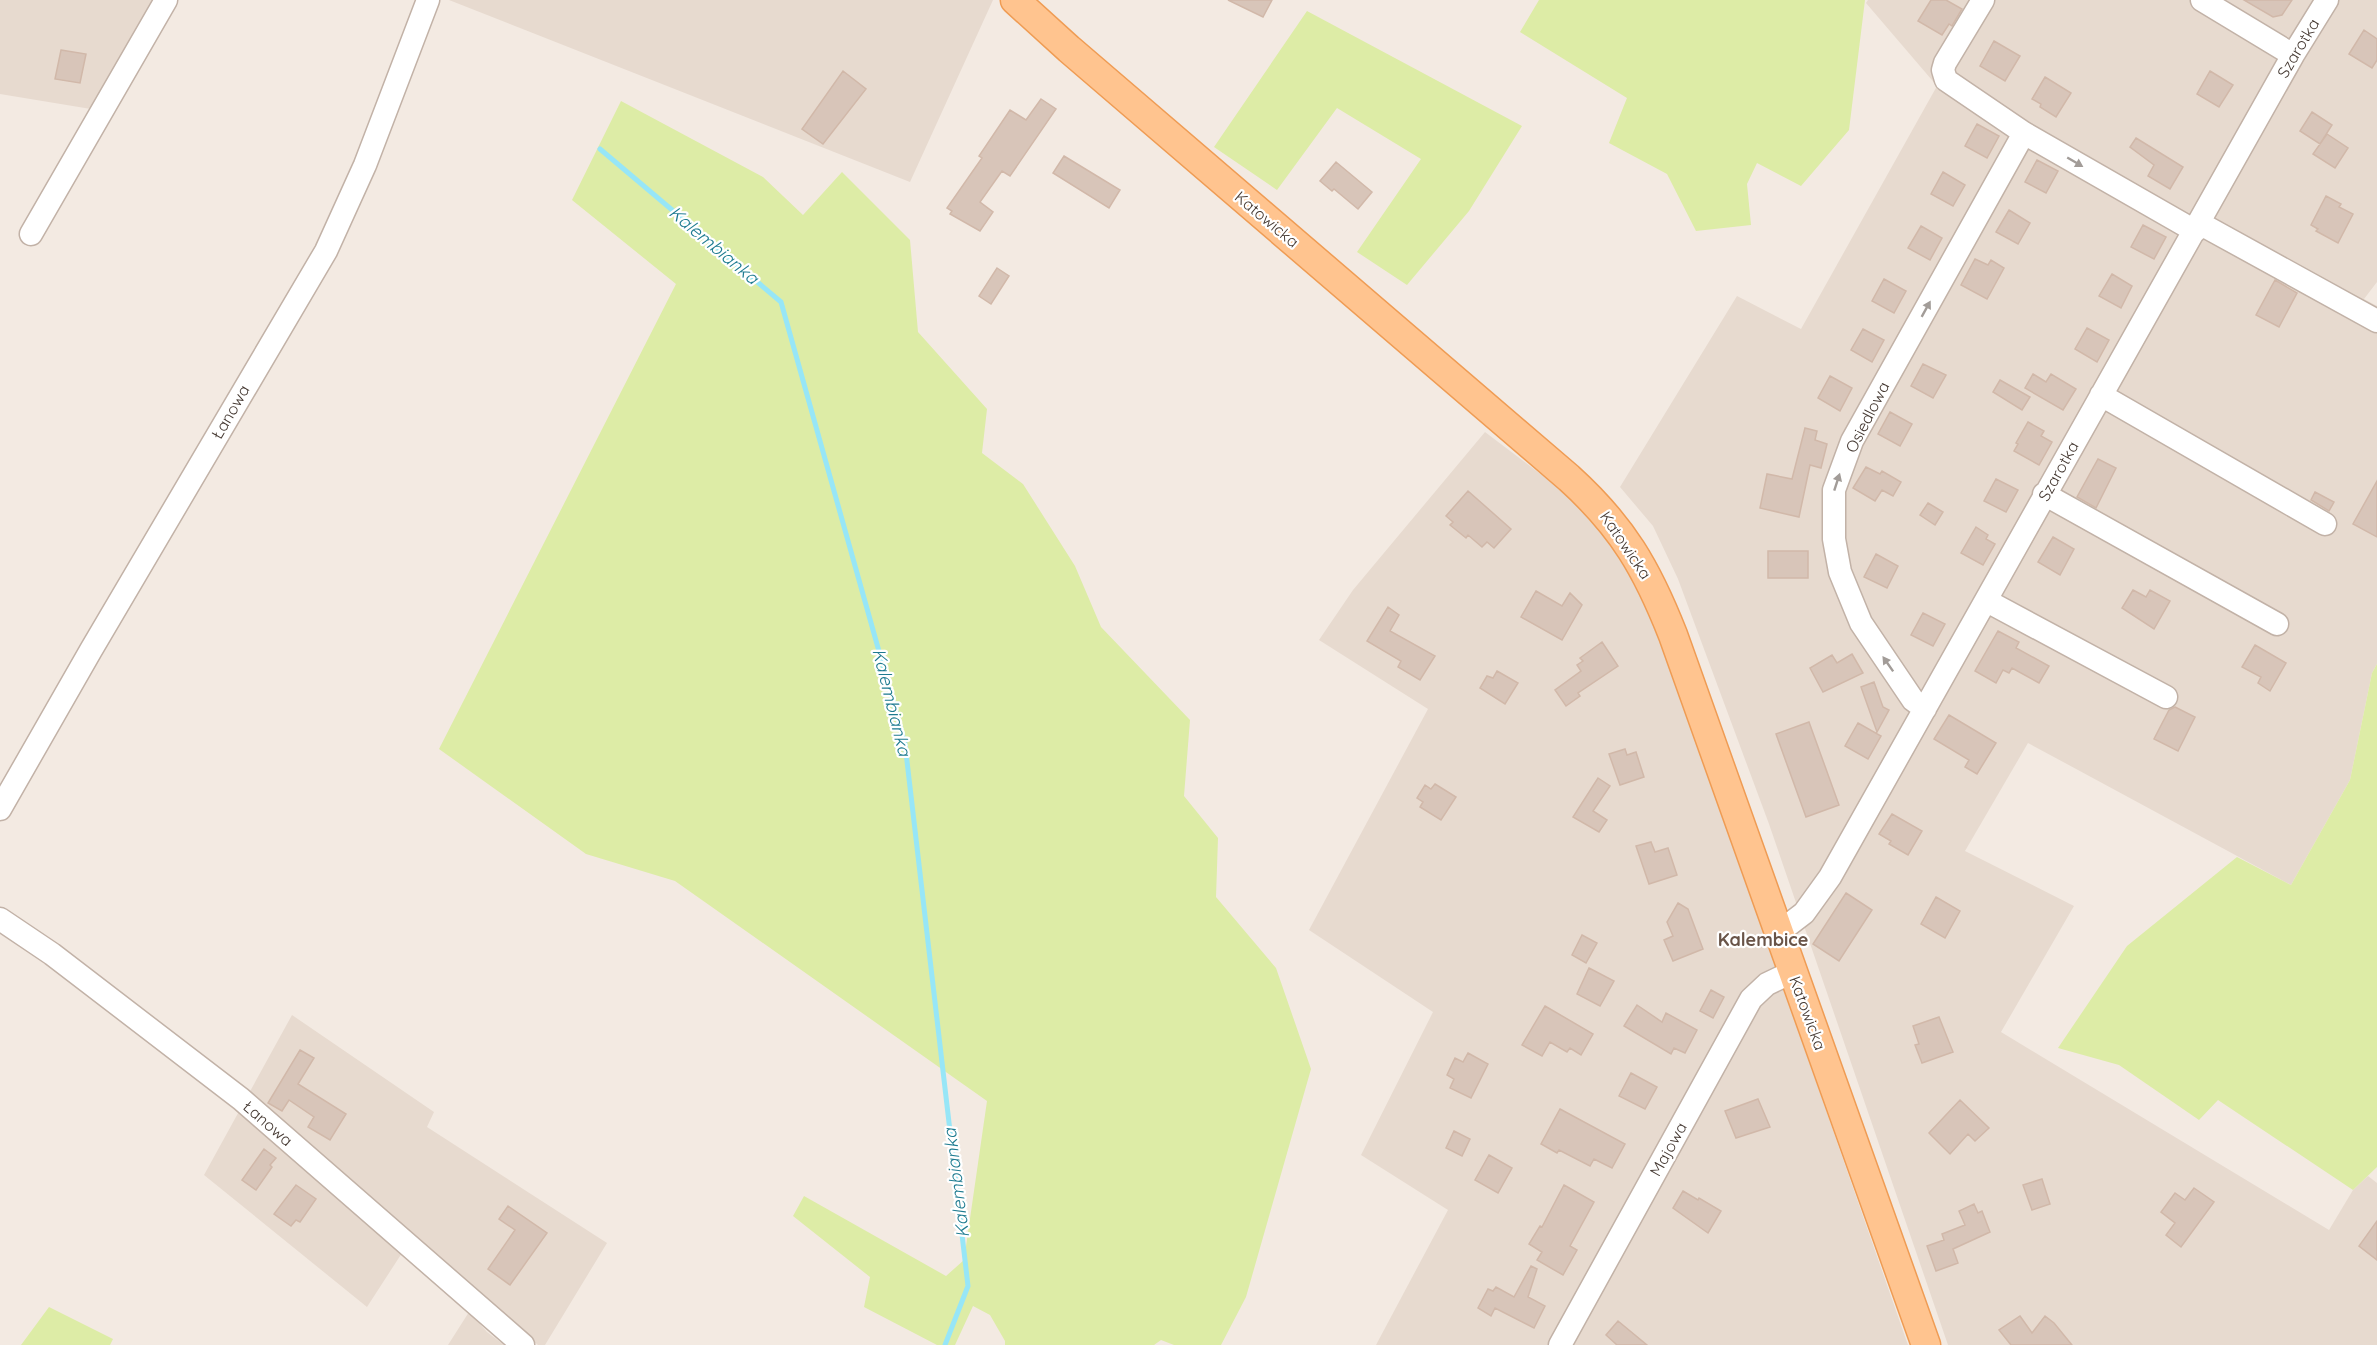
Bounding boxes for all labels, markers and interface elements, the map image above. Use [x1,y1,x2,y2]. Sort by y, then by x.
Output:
street label: Szarotka [2273,15,2323,81]
one-way arrow [2067,157,2083,168]
street label: Katowicka [1231,186,1303,252]
water label: Kalembianka [664,201,764,290]
one-way arrow [1921,300,1931,317]
street label: Osiedlowa [1841,378,1893,456]
street label: Łanowa [206,381,254,443]
street label: Szarotka [2033,438,2083,504]
one-way arrow [1833,473,1843,491]
street label: Katowicka [1596,507,1656,583]
water label: Kalembianka [868,646,917,759]
one-way arrow [1882,656,1894,672]
district label: Kalembice [1718,928,1808,951]
street label: Katowicka [1785,973,1831,1053]
street label: Łanowa [239,1096,297,1150]
street label: Majowa [1645,1118,1691,1180]
water label: Kalembianka [938,1126,974,1239]

